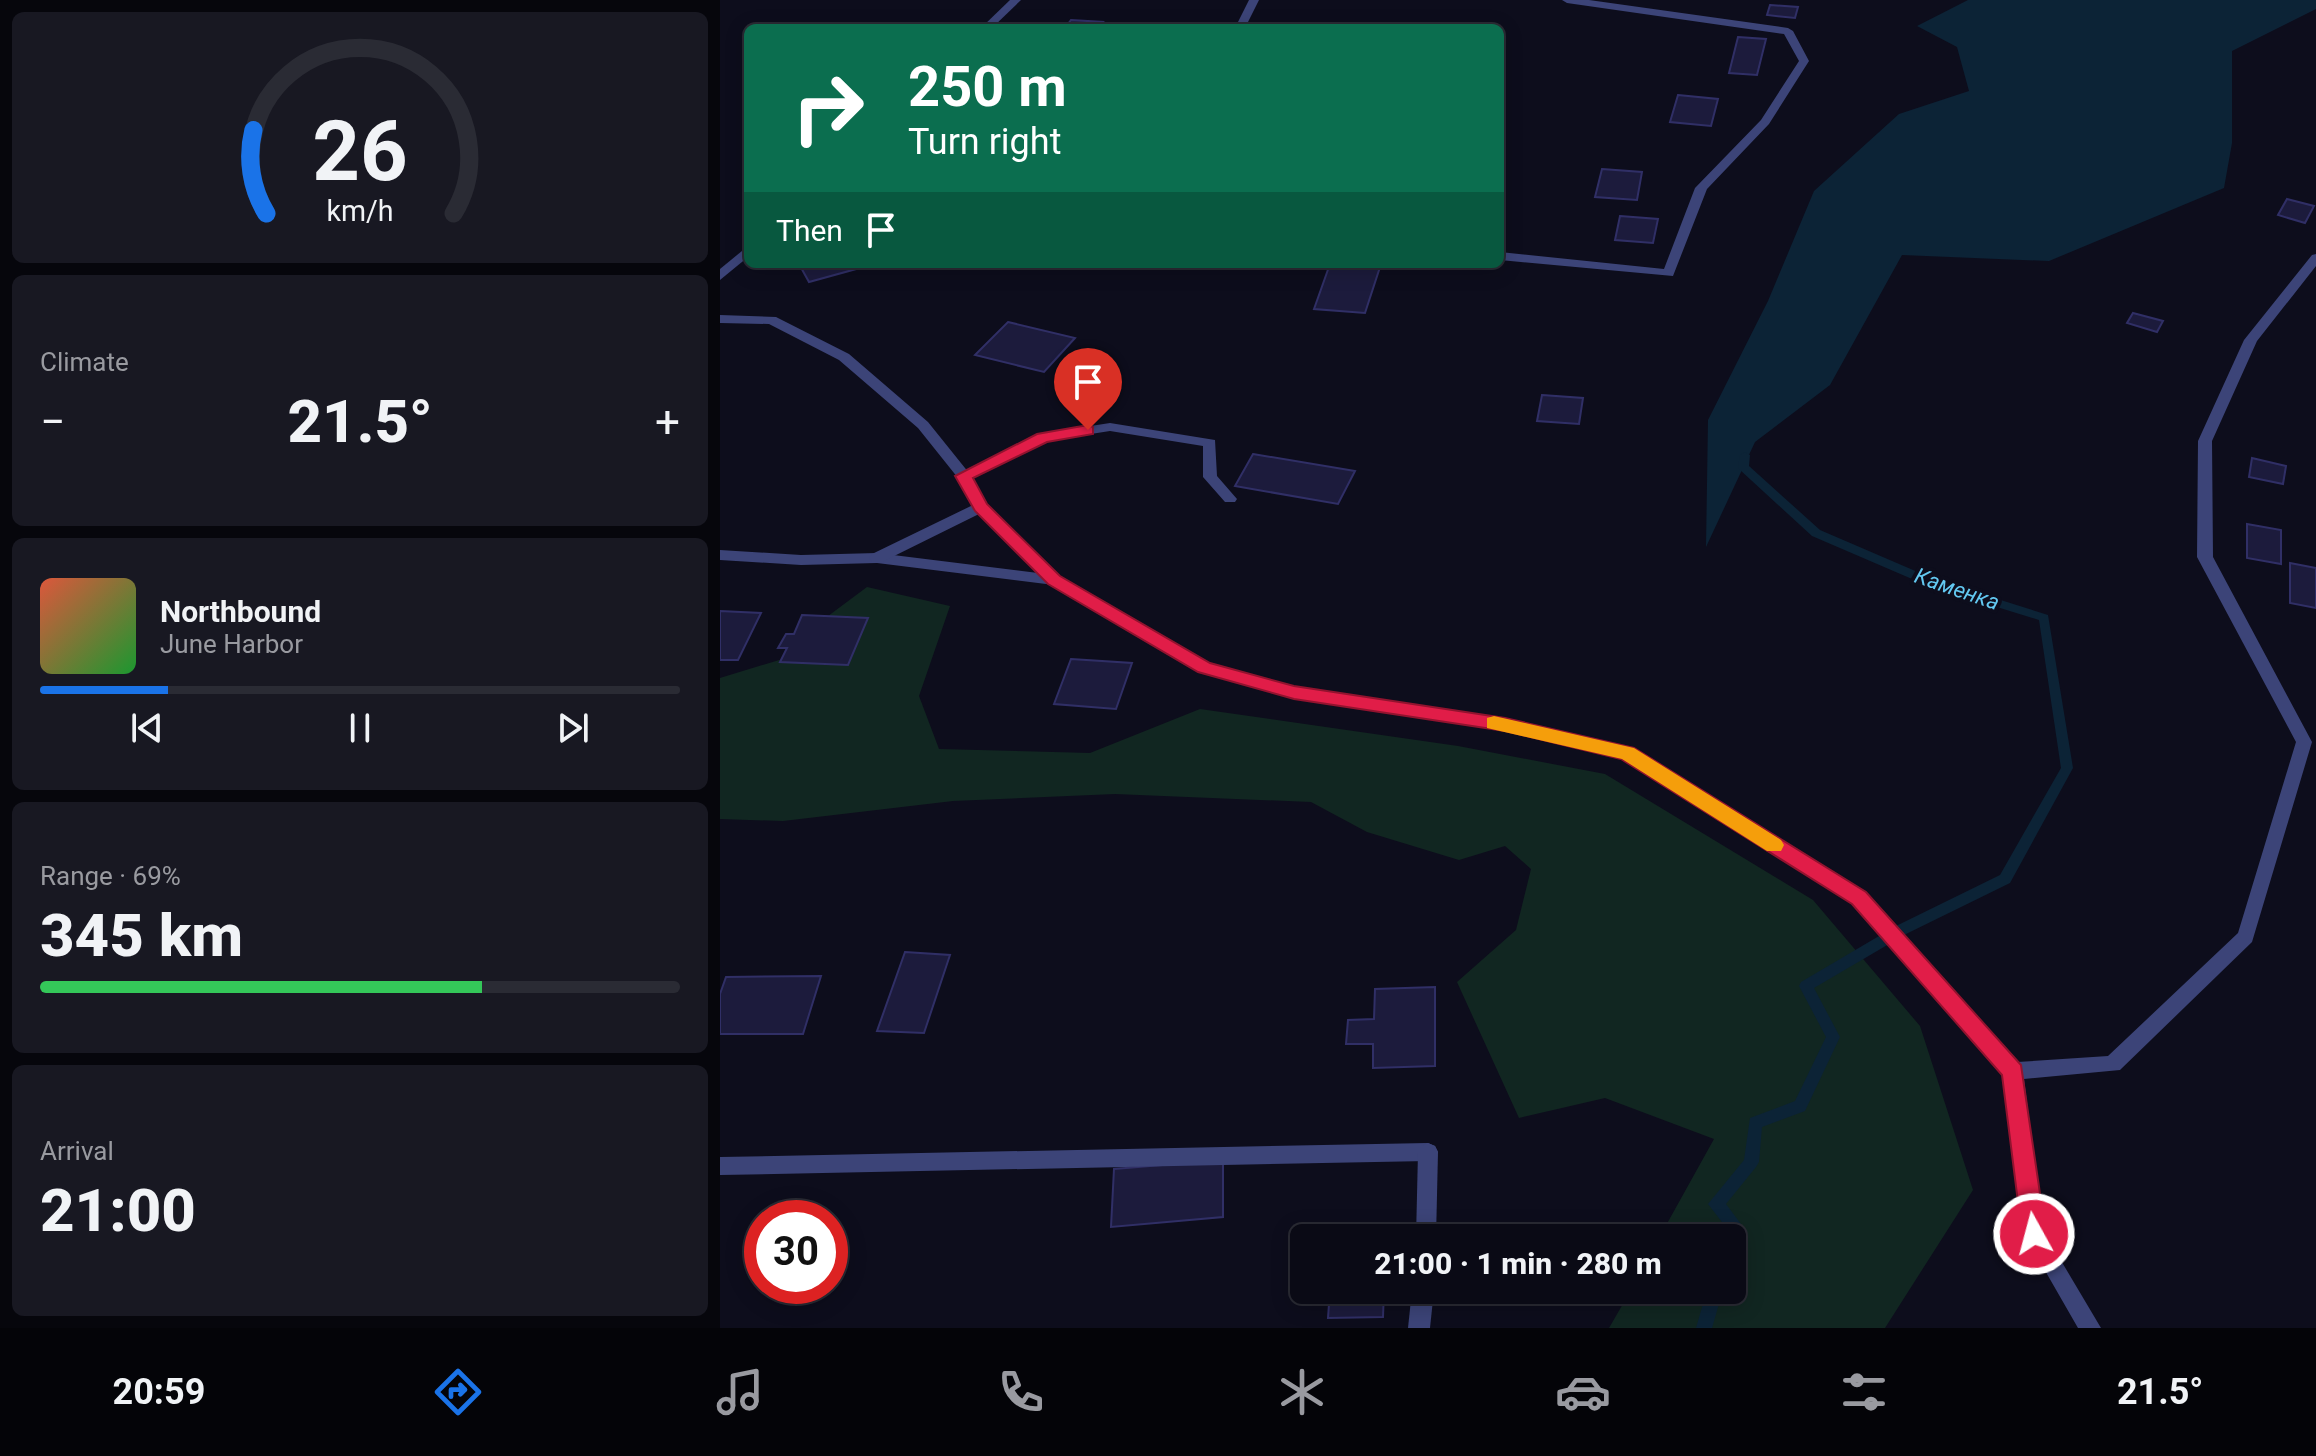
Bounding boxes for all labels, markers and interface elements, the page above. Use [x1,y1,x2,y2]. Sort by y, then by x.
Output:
text: 250 m [908,54,1067,120]
icon: right [776,56,880,160]
text: 26 [312,102,408,199]
text: Turn right [908,121,1061,163]
text: km/h [326,194,394,228]
icon: arrive [859,208,903,252]
text: Then [776,213,843,248]
text: Climate [40,347,129,377]
pin [1054,348,1122,430]
icon: arrive [1066,360,1110,404]
text: 21.5° [288,386,433,457]
text: − [40,396,65,448]
text: + [655,396,680,448]
water label: Каменка [1911,563,2003,615]
text: Northbound [160,594,321,629]
text: June Harbor [160,629,303,659]
icon: previous [125,706,169,750]
icon: pause [338,706,382,750]
icon: next [551,706,595,750]
text: Range · 69% [40,861,181,891]
text: 345 km [40,900,243,971]
text: Arrival [40,1136,114,1166]
text: 21:00 [40,1175,196,1246]
position arrow [1992,1192,2076,1276]
speed limit sign: 30 [744,1200,848,1304]
text: 21:00 · 1 min · 280 m [1374,1246,1662,1281]
icon: directions [430,1364,486,1420]
icon: music [712,1364,768,1420]
icon: phone [993,1364,1049,1420]
icon: climate [1274,1364,1330,1420]
icon: car [1555,1364,1611,1420]
icon: filters [1836,1364,1892,1420]
text: 20:59 [113,1371,205,1413]
text: 21.5° [2117,1371,2203,1413]

